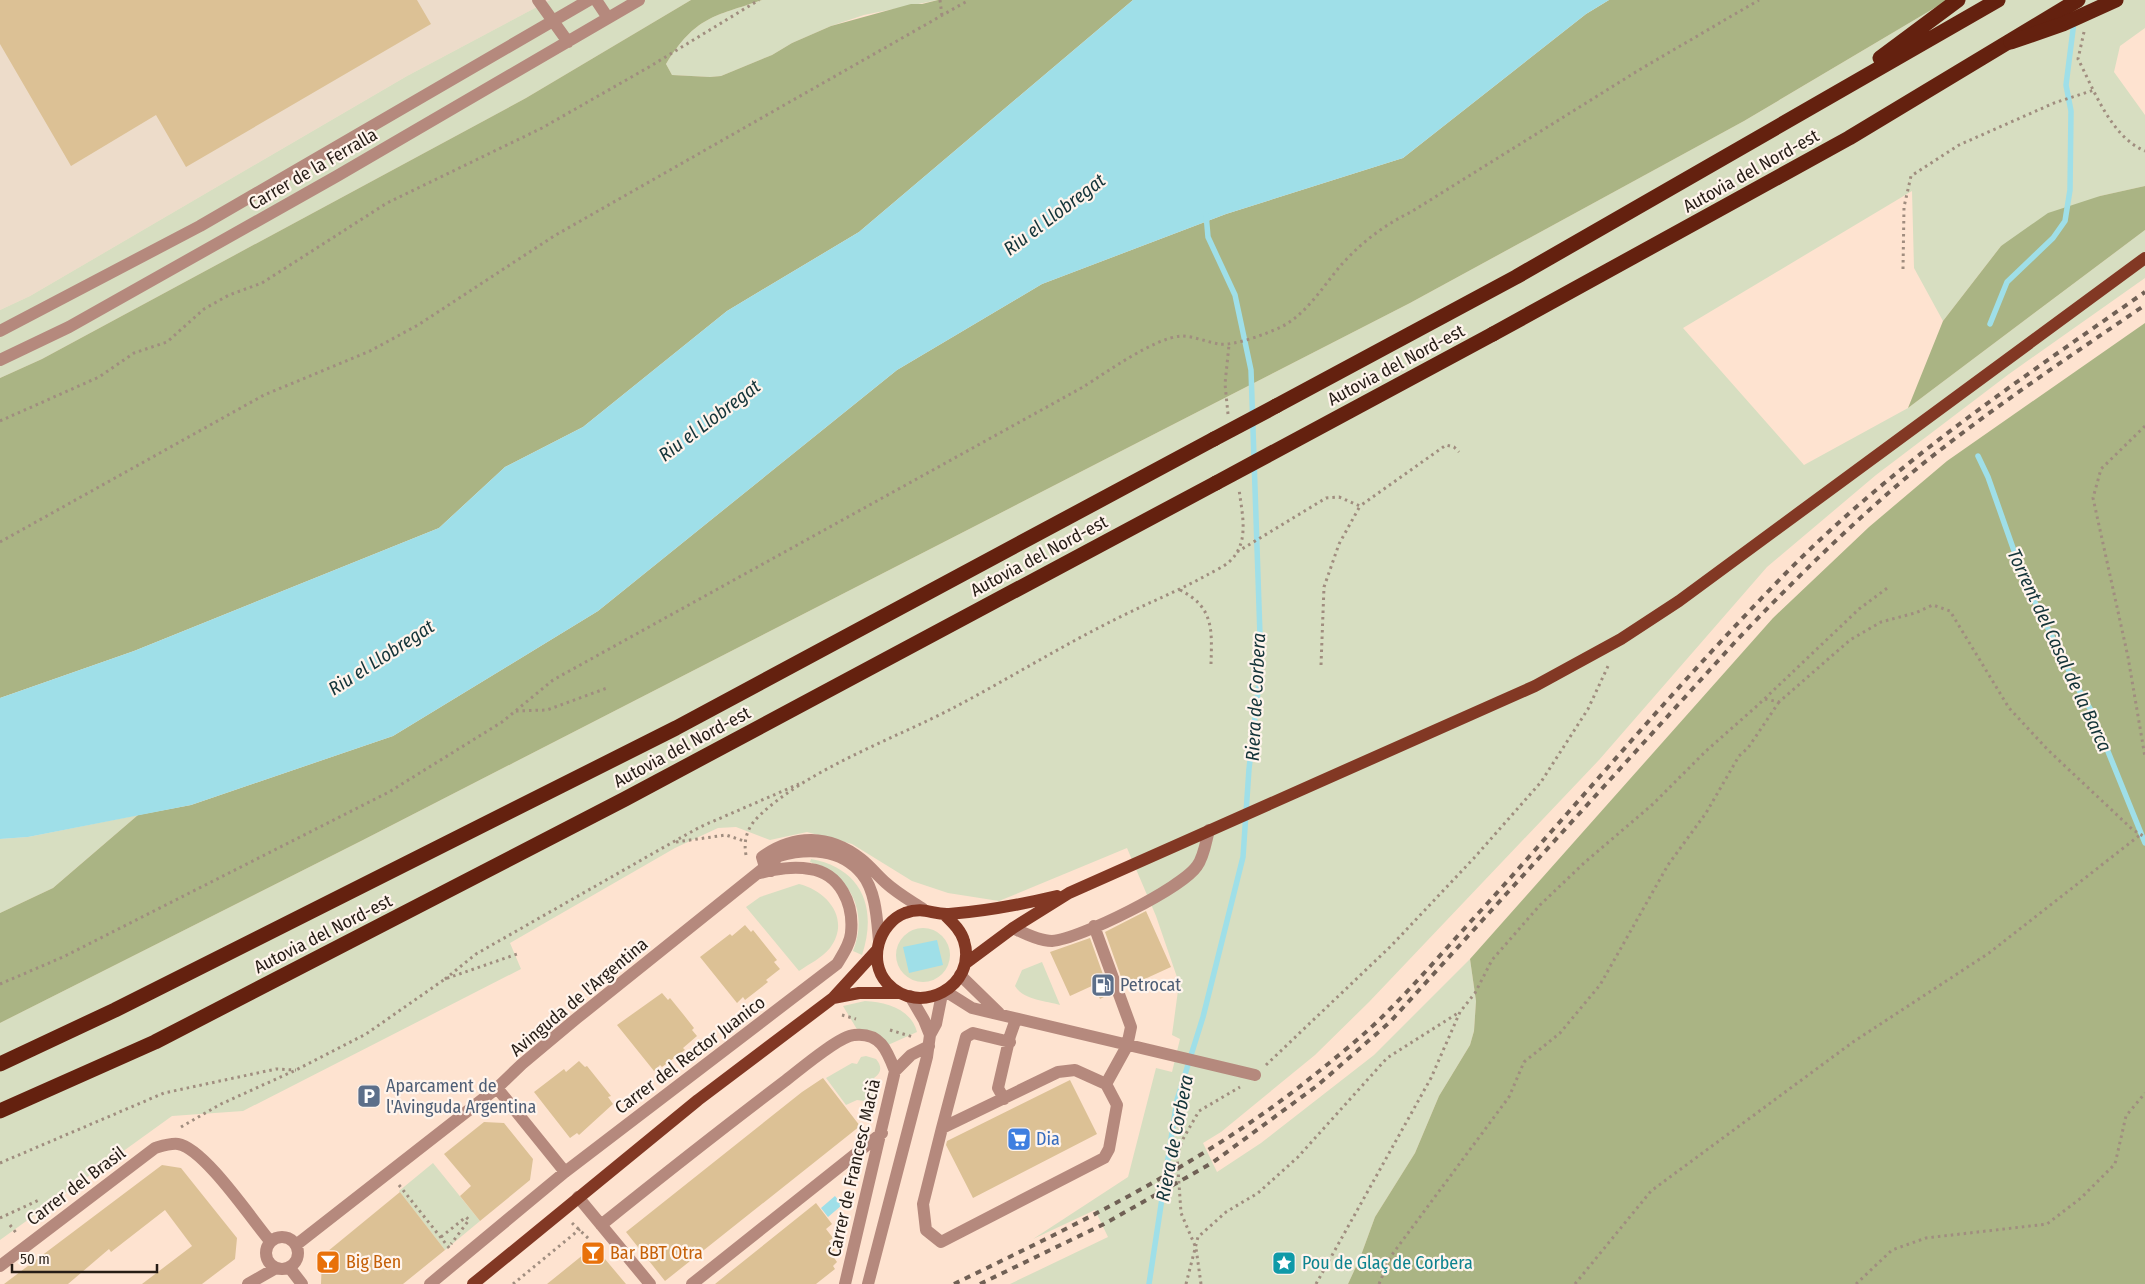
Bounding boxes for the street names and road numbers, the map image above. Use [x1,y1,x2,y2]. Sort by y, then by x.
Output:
street label: Carrer de la Ferralla [245,123,381,215]
street label: Autovia del Nord-est [1679,124,1823,217]
street label: Autovia del Nord-est [1324,320,1468,410]
street label: Autovia del Nord-est [967,511,1111,601]
street label: Autovia del Nord-est [610,702,754,792]
street label: Autovia del Nord-est [250,890,396,978]
street label: Avinguda de l'Argentina [506,933,652,1061]
street label: Carrer del Rector Juanico [610,991,770,1119]
street label: Carrer de Francesc Macià [823,1077,885,1259]
street label: Carrer del Brasil [22,1142,130,1230]

